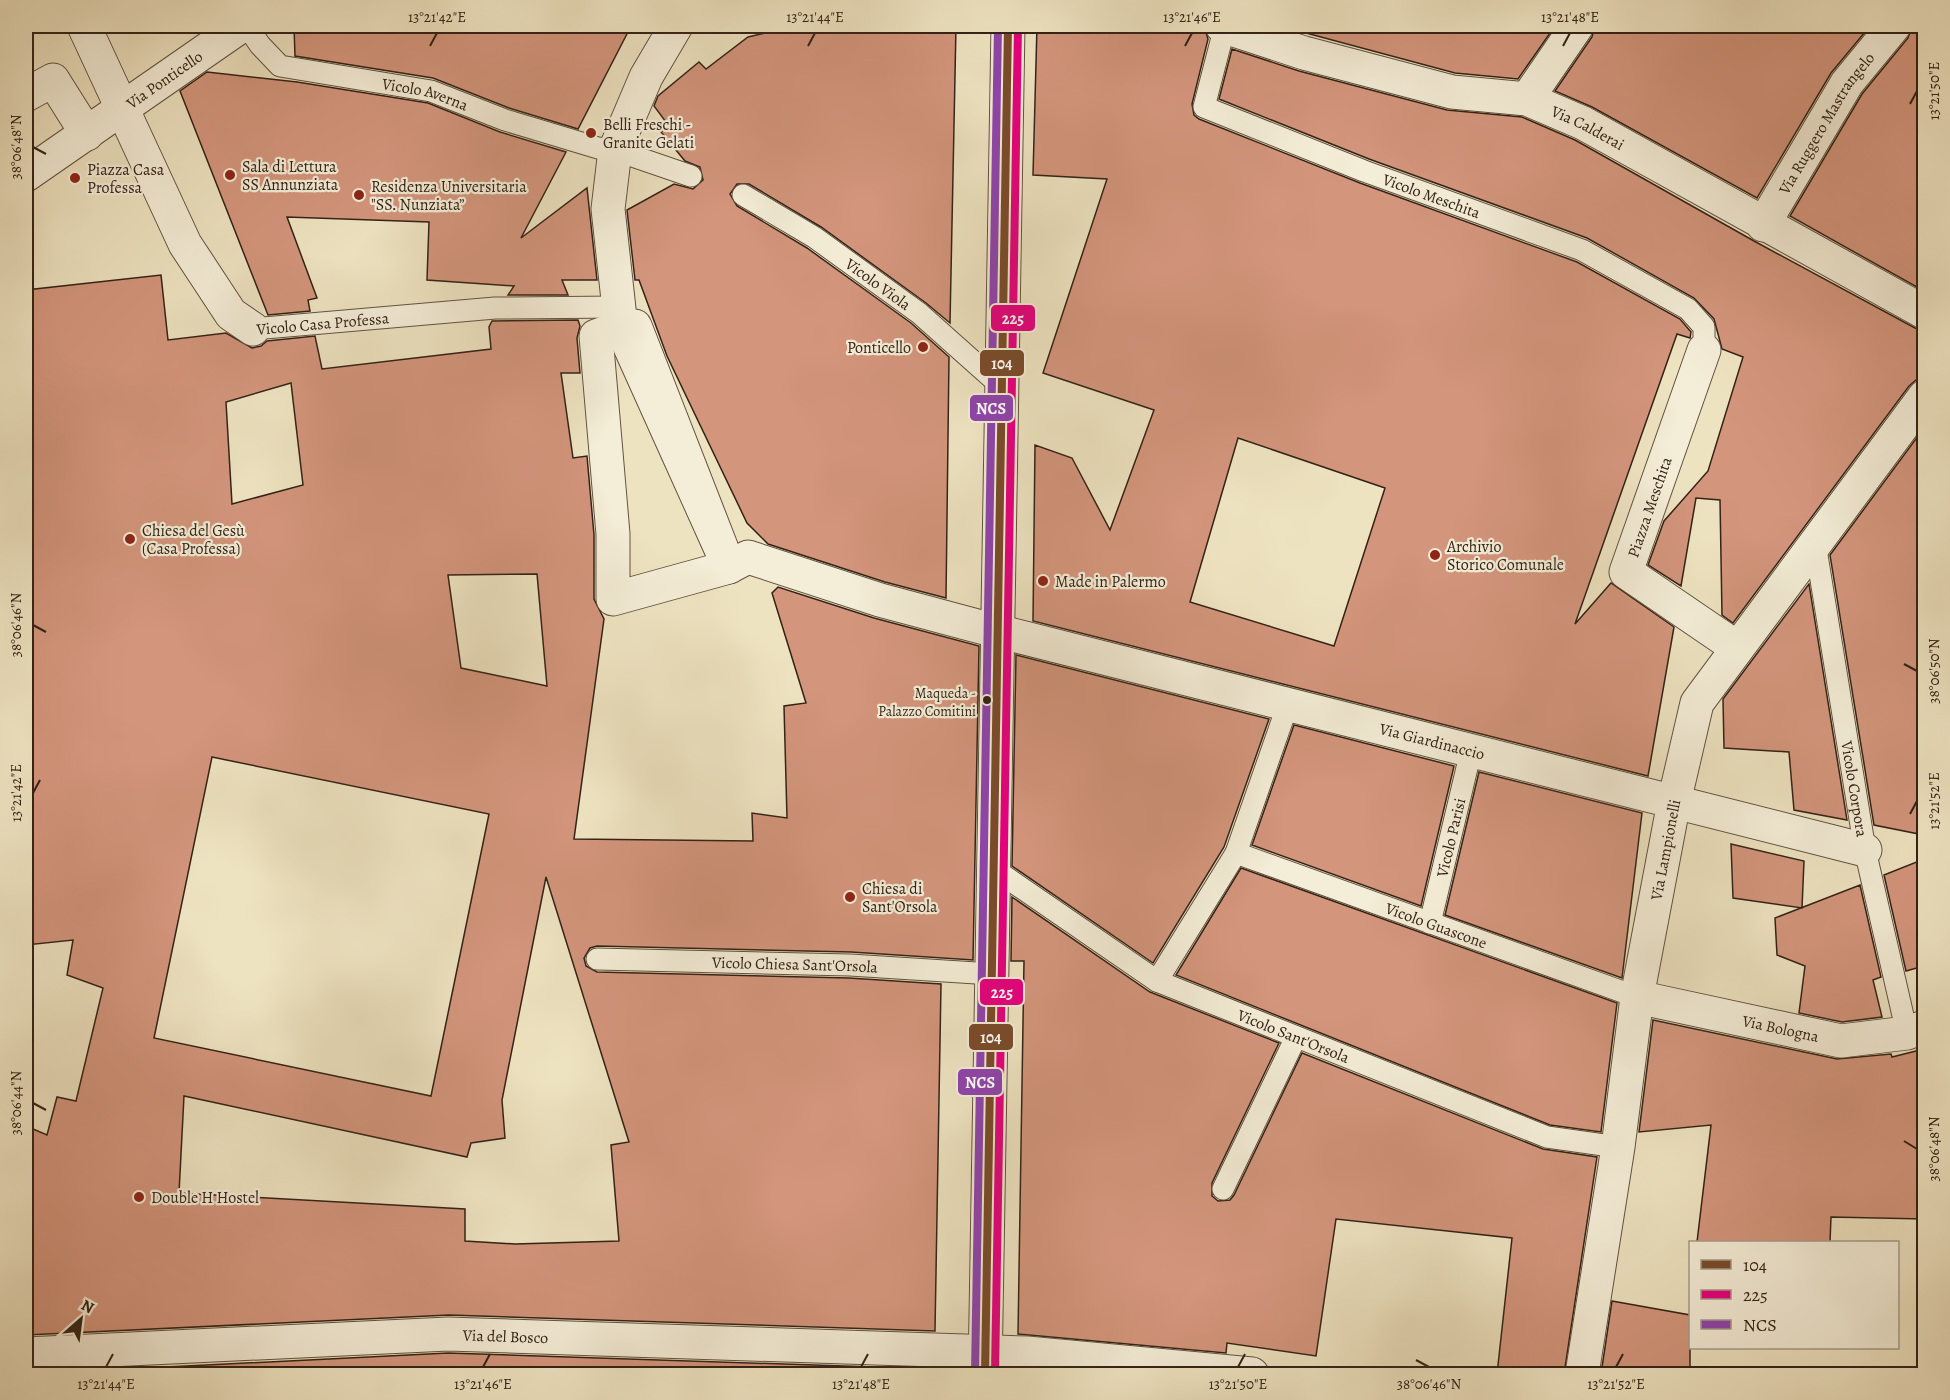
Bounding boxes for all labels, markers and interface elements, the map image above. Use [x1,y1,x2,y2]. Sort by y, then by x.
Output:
text: 13°21'42"E [408,7,466,27]
text: 13°21'44"E [786,7,844,27]
text: 13°21'46"E [1163,7,1221,27]
text: 13°21'48"E [1541,7,1599,27]
street label: Via Ponticello [121,46,207,115]
street label: Via Ruggero Mastrangelo [1773,48,1880,199]
text: 13°21'50"E [1924,62,1944,120]
street label: Vicolo Averna [379,73,472,117]
street label: Via Calderai [1547,100,1628,156]
text: 38°06'48"N [6,114,26,179]
place label: Belli Freschi - Granite Gelati [603,114,694,154]
marker: Belli Freschi - Granite Gelati [584,126,598,140]
place label: Sala di Lettura SS Annunziata [242,156,339,196]
place label: Piazza Casa Professa [87,159,165,199]
marker: Sala di Lettura SS Annunziata [223,168,237,182]
street label: Vicolo Meschita [1378,168,1484,224]
marker: Piazza Casa Professa [68,171,82,185]
place label: Residenza Universitaria "SS. Nunziata” [371,176,527,216]
marker: Residenza Universitaria "SS. Nunziata” [352,188,366,202]
street label: Vicolo Viola [840,253,916,316]
line badge: 225 [990,304,1036,332]
street label: Vicolo Casa Professa [255,307,391,341]
text: 225 [1002,308,1024,330]
place label: Ponticello [847,337,911,359]
marker: Ponticello [916,340,930,354]
line badge: 104 [979,349,1025,377]
text: 104 [991,353,1013,375]
line badge: NCS [969,394,1014,422]
text: NCS [976,398,1006,420]
street label: Piazza Meschita [1622,453,1678,561]
place label: Chiesa del Gesù (Casa Professa) [142,520,245,560]
marker: Chiesa del Gesù (Casa Professa) [123,532,137,546]
place label: Archivio Storico Comunale [1446,536,1564,576]
marker: Archivio Storico Comunale [1428,548,1442,562]
place label: Made in Palermo [1055,571,1166,593]
marker: Made in Palermo [1036,574,1050,588]
text: 38°06'46"N [6,592,26,657]
text: 38°06'50"N [1924,638,1944,704]
place label: Maqueda - Palazzo Comitini [878,684,976,721]
marker: Maqueda - Palazzo Comitini [981,694,993,706]
street label: Via Giardinaccio [1376,718,1487,766]
street label: Vicolo Corpora [1835,738,1873,839]
text: 13°21'42"E [6,764,26,822]
text: 13°21'52"E [1924,772,1944,830]
street label: Vicolo Parisi [1431,796,1471,880]
street label: Via Lampionelli [1645,797,1686,903]
place label: Chiesa di Sant'Orsola [862,878,938,918]
marker: Chiesa di Sant'Orsola [843,890,857,904]
street label: Vicolo Guascone [1381,897,1490,954]
street label: Vicolo Chiesa Sant'Orsola [711,952,879,979]
line badge: 225 [979,978,1024,1006]
text: 225 [991,982,1013,1004]
street label: Vicolo Sant'Orsola [1233,1004,1353,1069]
street label: Via Bologna [1739,1010,1821,1048]
line badge: 104 [968,1023,1014,1051]
text: 104 [980,1027,1002,1049]
line badge: NCS [957,1068,1003,1096]
text: 38°06'44"N [6,1071,26,1135]
text: NCS [965,1072,995,1094]
text: 38°06'48"N [1924,1116,1944,1181]
place label: Double H Hostel [151,1187,259,1209]
marker: Double H Hostel [132,1190,146,1204]
legend [1689,1241,1899,1349]
text: 104 [1743,1253,1767,1277]
text: 225 [1743,1283,1768,1307]
north arrow [51,1289,111,1349]
text: N [77,1294,98,1319]
text: NCS [1743,1313,1777,1337]
street label: Via del Bosco [461,1324,549,1349]
text: 13°21'44"E [77,1374,135,1394]
text: 13°21'46"E [454,1374,512,1394]
text: 13°21'48"E [832,1374,890,1394]
text: 13°21'50"E [1209,1374,1267,1394]
text: 38°06'46"N [1397,1374,1462,1394]
text: 13°21'52"E [1587,1374,1645,1394]

